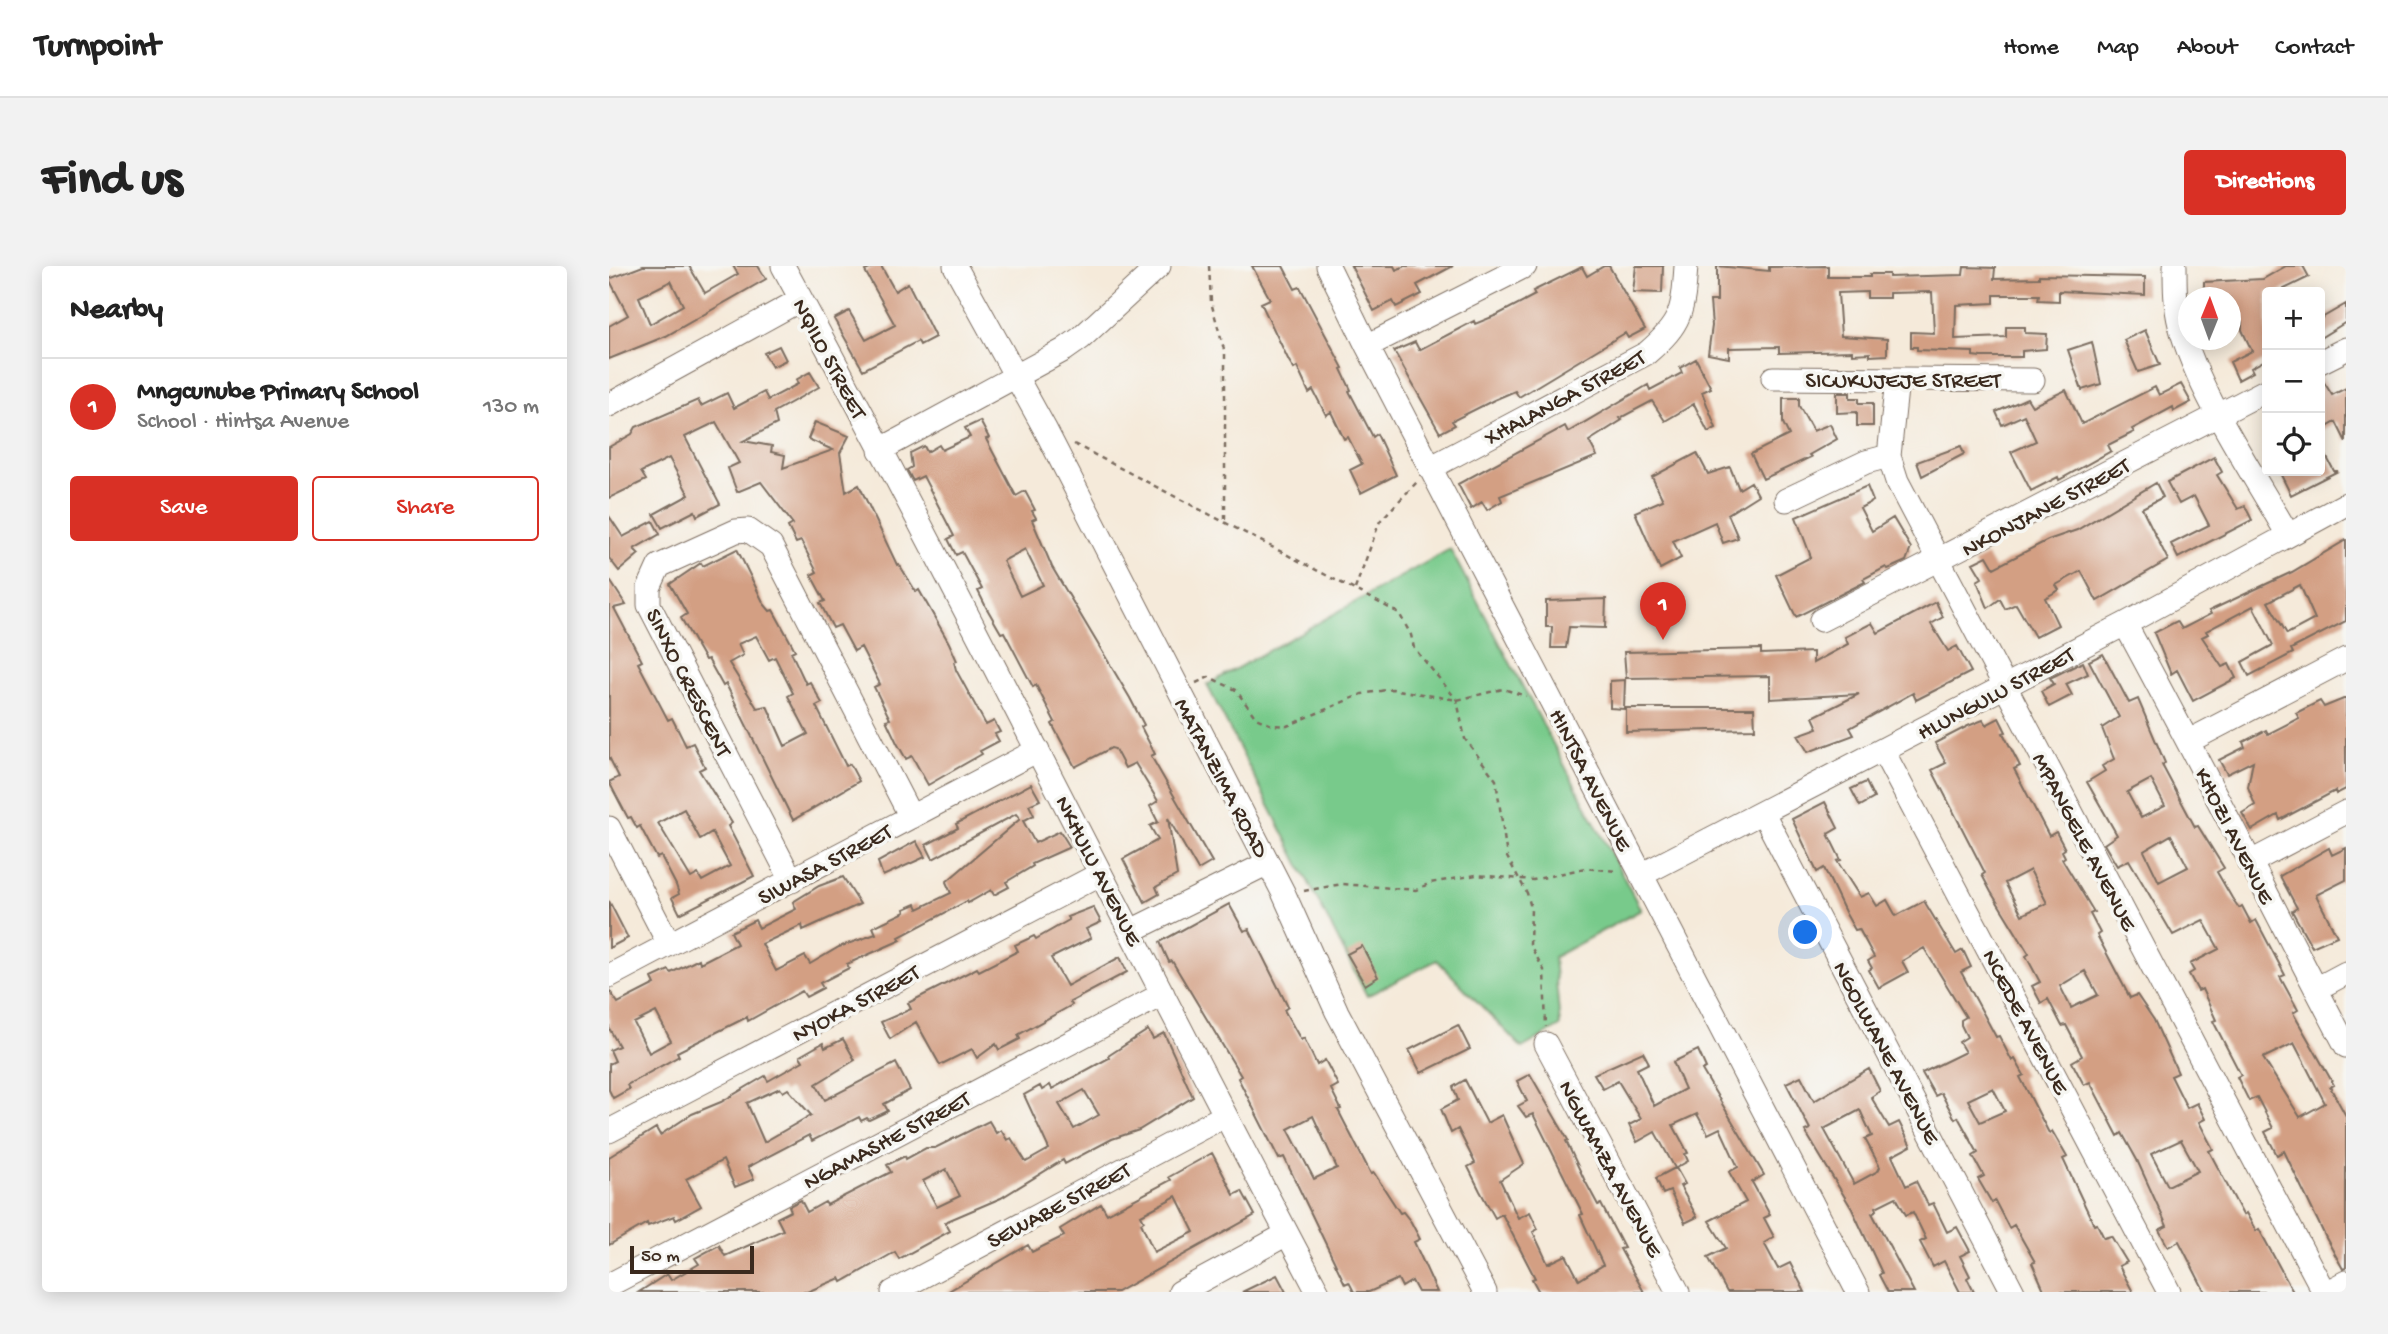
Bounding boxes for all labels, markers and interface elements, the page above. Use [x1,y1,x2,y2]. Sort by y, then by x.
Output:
text: Turnpoint [35,29,160,67]
text: Home [2003,34,2059,63]
text: Map [2097,34,2139,63]
text: About [2177,34,2237,63]
text: Contact [2275,34,2353,63]
button: Directions [2184,150,2346,215]
text: Find us [42,153,182,211]
north arrow [2178,287,2241,350]
map controls [2262,287,2325,476]
button: + [2262,287,2325,350]
text: Nearby [70,294,163,329]
street label: NQILO STREET [785,295,872,426]
street label: XHALANGA STREET [1480,345,1652,453]
button: − [2262,350,2325,413]
street label: SICUKUJEJE STREET [1805,369,2002,396]
text: Mngcunube Primary School [137,378,419,409]
text: 1 [88,394,98,421]
text: 130 m [483,394,539,421]
text: School · Hintsa Avenue [137,409,349,436]
button: locate [2262,413,2325,476]
street label: NKONJANE STREET [1958,453,2136,565]
button: Save [70,476,298,541]
button: Share [312,476,539,541]
pin: 1 [1640,582,1686,640]
street label: SINXO CRESCENT [638,605,736,763]
street label: HLUNGULU STREET [1914,642,2081,748]
street label: MATANZIMA ROAD [1166,694,1274,864]
street label: HINTSA AVENUE [1542,705,1637,857]
street label: MPANGELE AVENUE [2025,749,2142,938]
street label: KHOZI AVENUE [2187,764,2279,910]
street label: NKHULU AVENUE [1048,792,1147,953]
street label: SIWASA STREET [754,819,898,913]
your location [1788,915,1822,949]
street label: NCEDE AVENUE [1974,946,2074,1101]
street label: NGOLWANE AVENUE [1825,958,1945,1151]
street label: NYOKA STREET [788,960,926,1050]
street label: NGWAMZA AVENUE [1551,1077,1668,1264]
street label: NGAMASHE STREET [800,1086,977,1198]
street label: SEWABE STREET [983,1157,1137,1256]
scale bar [630,1243,754,1275]
text: 50 m [641,1246,680,1269]

